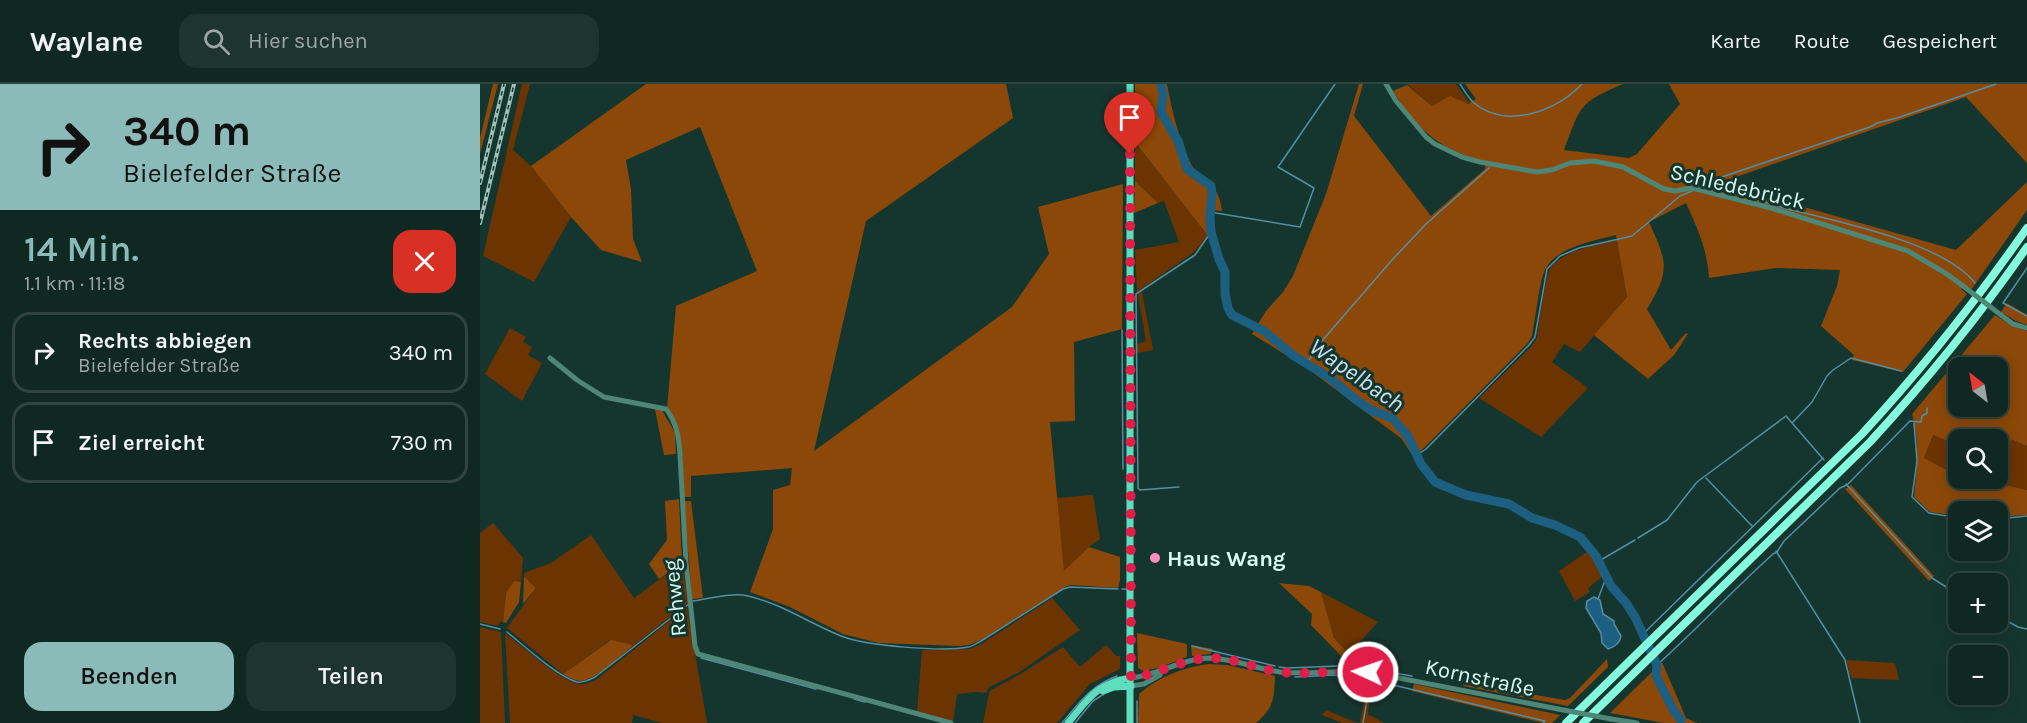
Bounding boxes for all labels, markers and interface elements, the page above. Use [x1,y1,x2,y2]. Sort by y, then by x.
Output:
search box [179,14,599,68]
text: Waylane [30,25,143,58]
icon: search [200,25,233,58]
text: Hier suchen [248,28,368,54]
text: Karte [1710,29,1761,53]
text: Route [1794,29,1850,53]
text: Gespeichert [1883,29,1997,53]
pin [1104,92,1155,154]
icon: arrive [1113,101,1146,134]
text: 340 m [123,106,251,156]
icon: right [24,108,102,186]
text: Bielefelder Straße [123,157,341,189]
street label: Schledebrück [1668,159,1808,215]
text: 14 Min. [24,228,139,270]
button: close [393,230,456,293]
text: 1.1 km · 11:18 [24,272,125,295]
text: Rechts abbiegen [78,328,252,354]
water label: Wapelbach [1304,332,1410,418]
icon: right [27,336,60,369]
text: 340 m [389,340,453,366]
text: Bielefelder Straße [78,354,240,377]
north arrow [1948,357,2008,417]
map controls [1948,357,2008,705]
icon: arrive [27,426,60,459]
button: search [1948,429,2008,489]
text: Ziel erreicht [78,430,205,456]
text: 730 m [391,430,453,456]
button: layers [1948,501,2008,561]
place label: Haus Wang [1167,546,1286,572]
marker: Haus Wang [1148,551,1162,565]
street label: Rehweg [658,557,692,638]
button: + [1948,573,2008,633]
position arrow [1336,640,1400,704]
button: Beenden [24,642,234,711]
button: Teilen [246,642,456,711]
button: − [1948,645,2008,705]
street label: Kornstraße [1423,654,1537,702]

